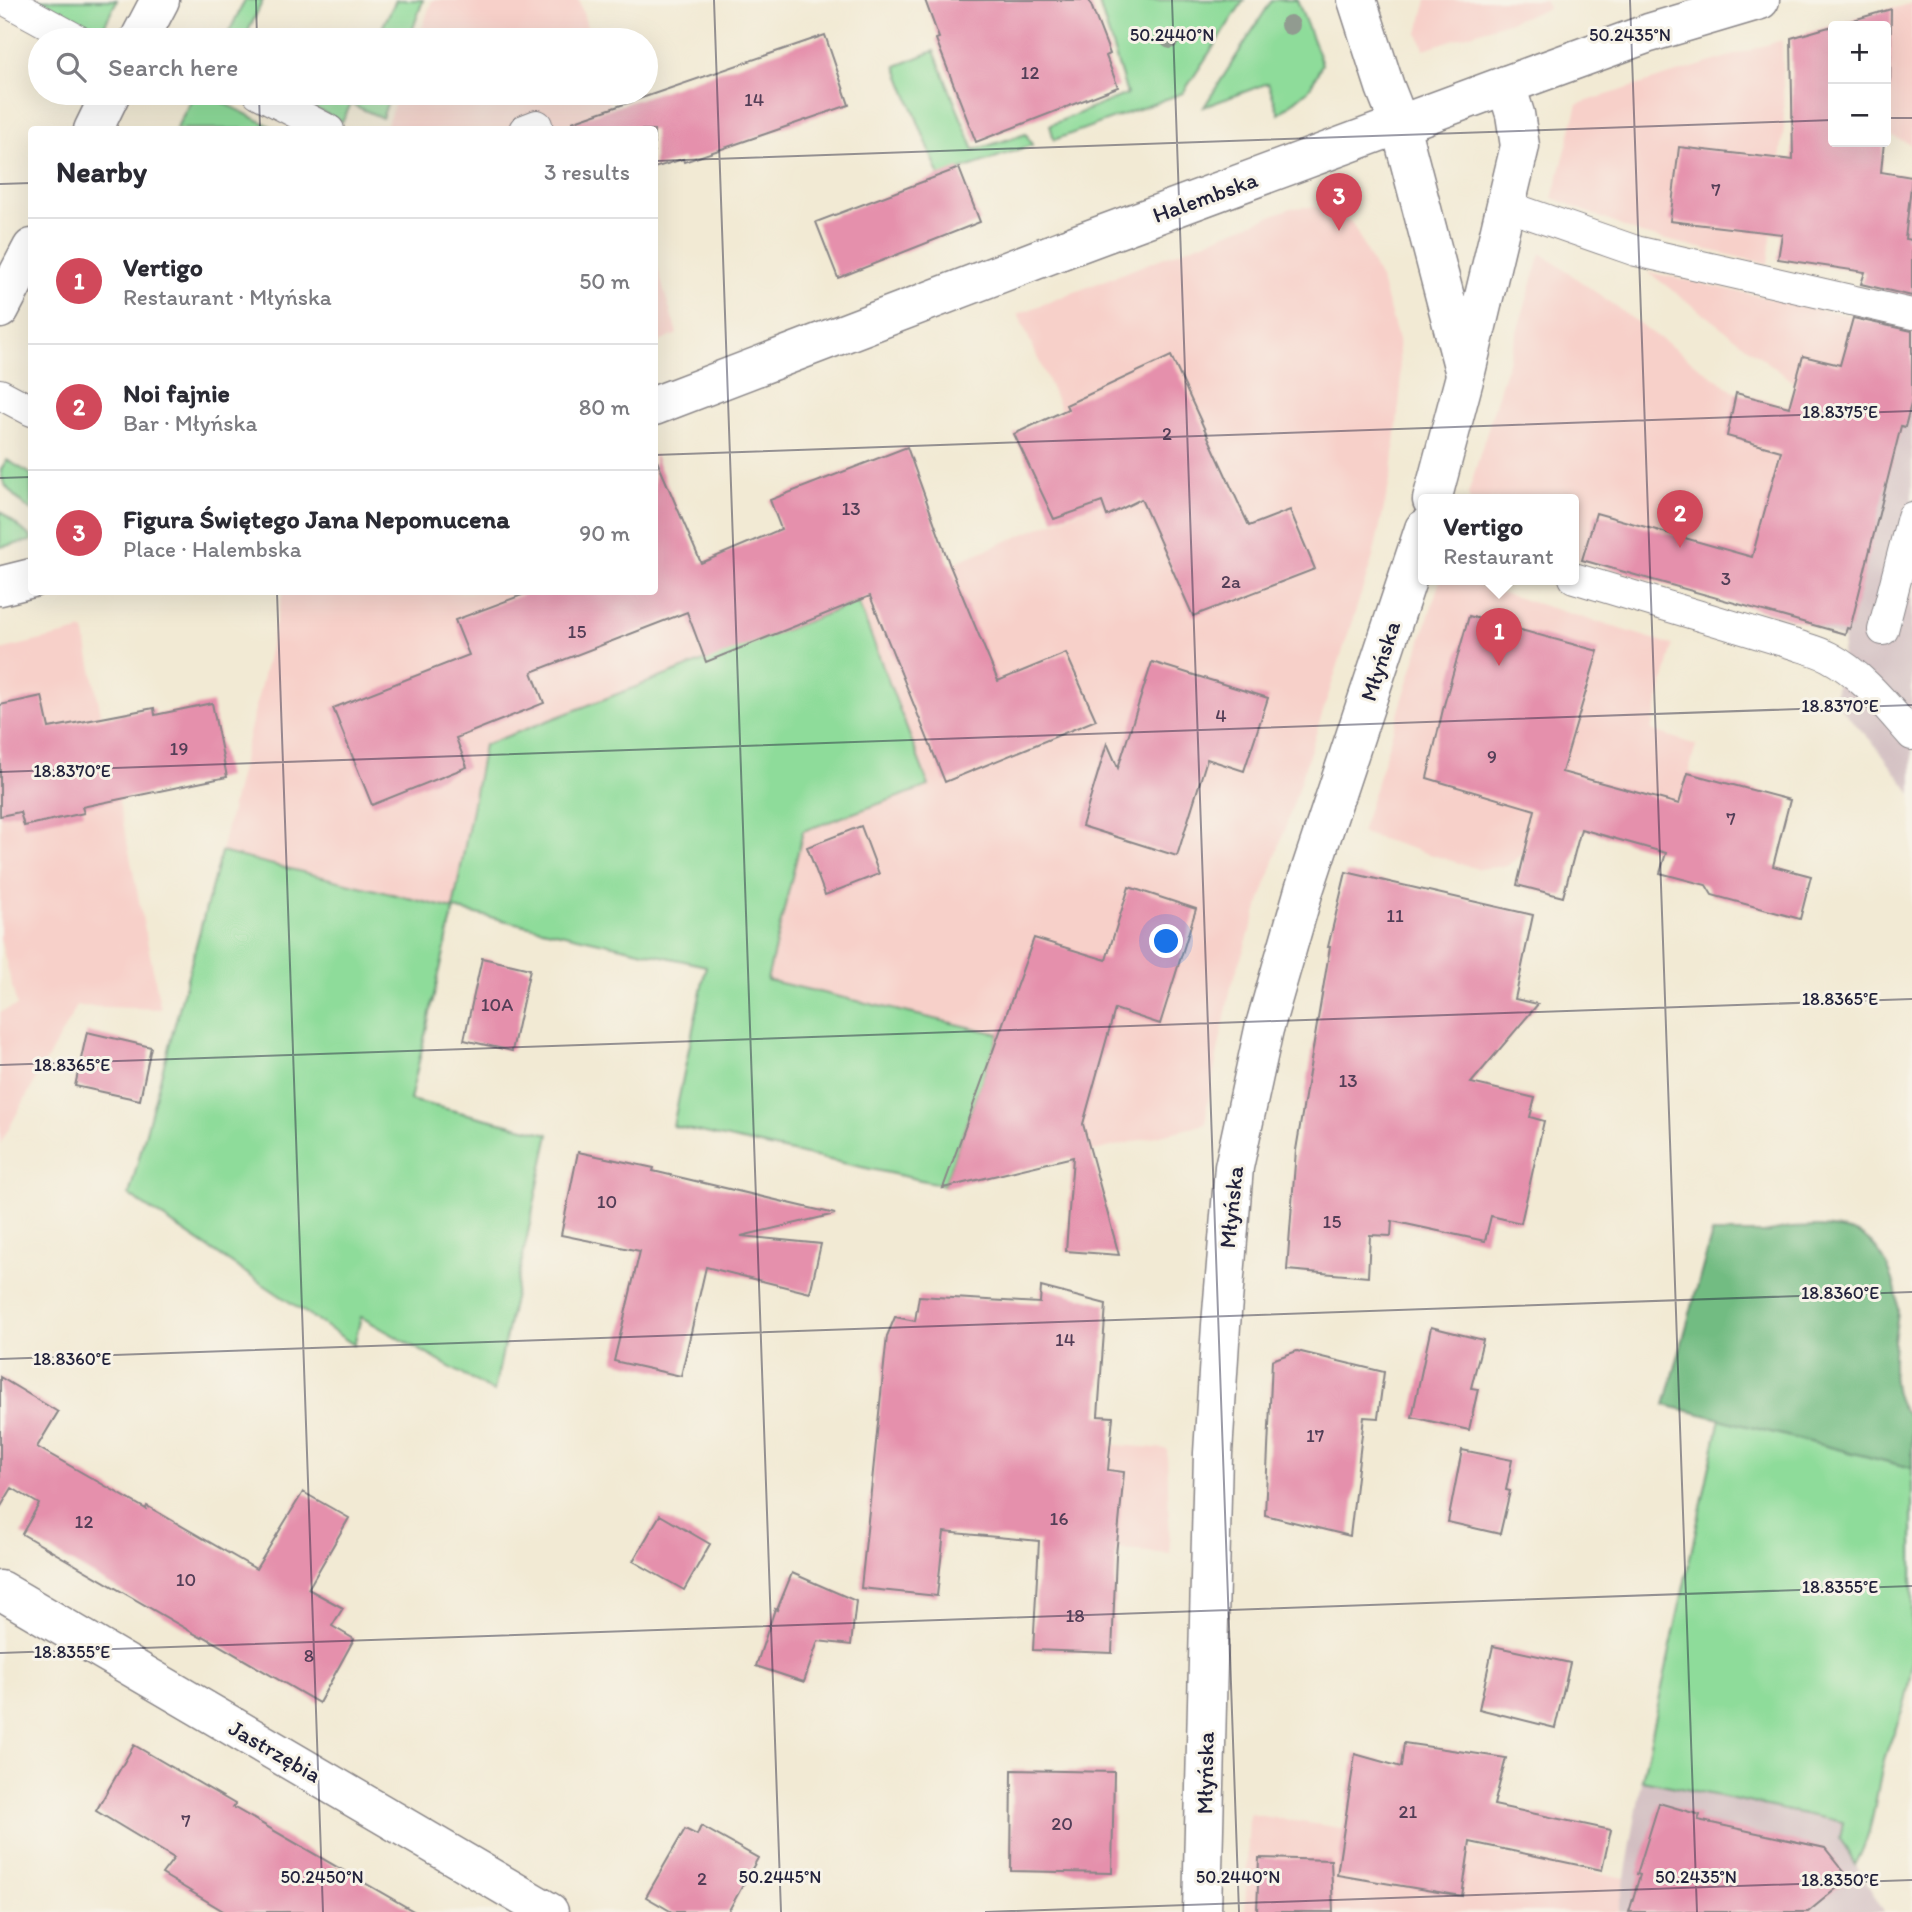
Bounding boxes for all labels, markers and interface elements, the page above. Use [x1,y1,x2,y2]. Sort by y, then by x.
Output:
map controls [1828,21,1891,147]
button: + [1828,21,1891,84]
text: 50.2440°N [1130,24,1214,46]
text: 50.2435°N [1589,24,1671,46]
search box [28,28,658,105]
icon: search [52,48,90,86]
text: Search here [108,51,238,83]
house number: 12 [1021,61,1039,84]
button: − [1828,84,1891,147]
house number: 14 [744,88,764,111]
text: Nearby [56,153,147,190]
text: 3 results [544,158,630,186]
street label: Halembska [1149,165,1261,229]
pin: 3 [1316,173,1362,231]
house number: 7 [1711,178,1721,201]
text: Vertigo [123,251,203,283]
text: 1 [74,267,84,295]
text: 50 m [579,267,630,295]
text: Restaurant · Młyńska [123,283,332,311]
text: Noi fajnie [123,377,230,409]
text: 2 [73,393,85,421]
text: 80 m [579,393,630,421]
text: 18.8375°E [1802,401,1878,423]
text: Bar · Młyńska [123,409,257,437]
house number: 2 [1162,422,1172,445]
pin: 2 [1657,490,1703,548]
popup [1418,494,1579,585]
house number: 13 [841,497,861,520]
text: Figura Świętego Jana Nepomucena [123,503,510,535]
text: Vertigo [1443,510,1523,542]
text: 3 [73,519,85,547]
text: 90 m [579,519,630,547]
text: Place · Halembska [123,535,302,563]
text: Restaurant [1443,542,1554,570]
house number: 3 [1721,567,1731,590]
house number: 2a [1221,570,1241,593]
pin: 1 [1476,608,1522,666]
street label: Młyńska [1354,617,1406,705]
house number: 15 [568,620,586,643]
text: 18.8370°E [1801,695,1879,717]
house number: 4 [1215,704,1227,727]
house number: 19 [170,737,188,760]
house number: 9 [1487,745,1497,768]
text: 18.8370°E [33,760,111,782]
house number: 7 [1726,807,1736,830]
house number: 11 [1386,904,1404,927]
your location [1149,924,1183,958]
text: 18.8365°E [1802,988,1878,1010]
house number: 10A [481,993,513,1016]
text: 18.8365°E [34,1054,110,1076]
house number: 13 [1338,1069,1358,1092]
street label: Młyńska [1213,1164,1249,1250]
house number: 10 [597,1190,617,1213]
house number: 15 [1323,1210,1341,1233]
text: 18.8360°E [1801,1282,1879,1304]
house number: 14 [1055,1328,1075,1351]
text: 18.8360°E [33,1348,111,1370]
house number: 17 [1306,1424,1324,1447]
house number: 16 [1050,1507,1068,1530]
house number: 12 [75,1510,93,1533]
house number: 10 [176,1568,196,1591]
text: 18.8355°E [1802,1576,1878,1598]
house number: 18 [1065,1604,1085,1627]
text: 18.8355°E [34,1641,110,1663]
house number: 8 [304,1644,314,1667]
street label: Jastrzębia [224,1714,326,1788]
street label: Młyńska [1190,1731,1220,1815]
house number: 21 [1399,1800,1418,1823]
house number: 7 [181,1809,191,1832]
house number: 20 [1051,1812,1073,1835]
text: 50.2450°N [280,1866,364,1888]
text: 50.2445°N [739,1866,821,1888]
text: 50.2440°N [1196,1866,1280,1888]
text: 50.2435°N [1655,1866,1737,1888]
house number: 2 [697,1867,707,1890]
text: 18.8350°E [1801,1869,1879,1891]

